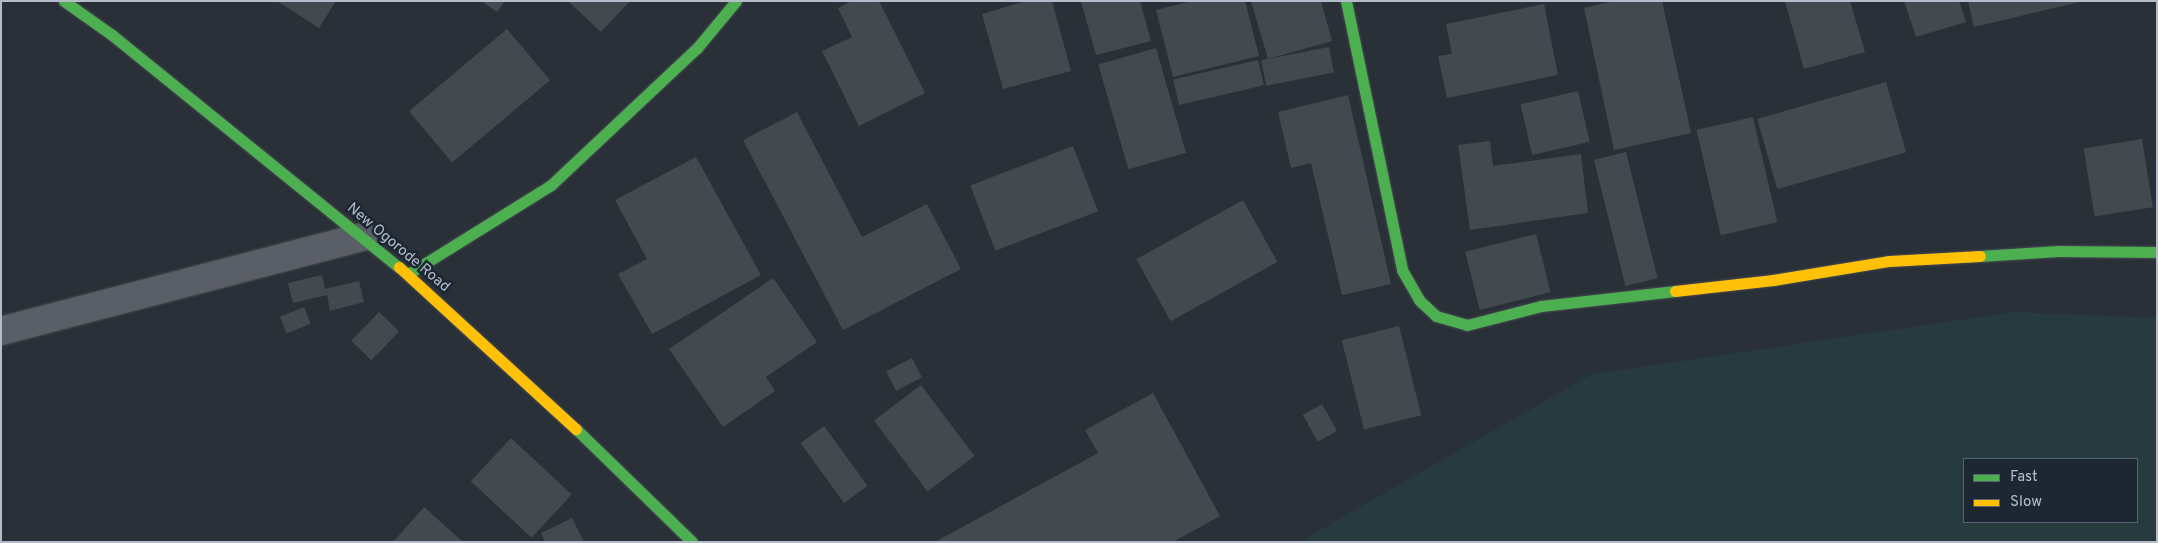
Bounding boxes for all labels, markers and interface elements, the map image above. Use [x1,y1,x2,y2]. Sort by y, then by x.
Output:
street label: New Ogorode Road [343,200,453,296]
legend [1963,458,2138,523]
text: Fast [2010,468,2038,487]
text: Slow [2010,493,2042,512]

